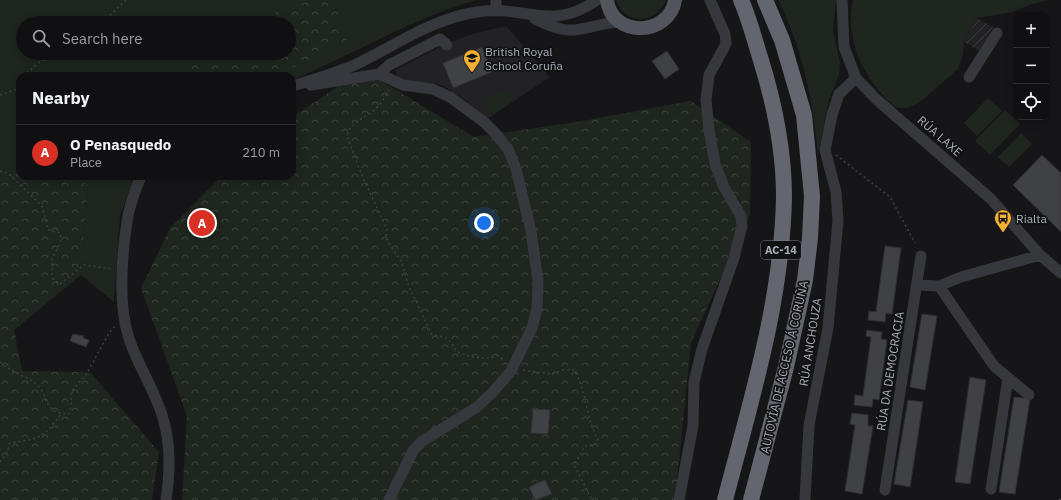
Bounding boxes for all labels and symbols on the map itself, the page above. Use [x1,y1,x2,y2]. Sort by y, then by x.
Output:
place label: British Royal School Coruña [485,44,564,73]
school or university icon: British Royal School Coruña [462,48,482,73]
street label: RÚA LAXE [915,112,965,160]
pin: A [189,208,215,238]
bus stop icon: Rialta [993,208,1013,233]
place label: Rialta [1016,211,1048,226]
your location [474,213,494,233]
road number: AC-14 [761,241,801,259]
street label: AUTOVÍA DE ACCESO Á CORUÑA [757,279,811,455]
street label: RÚA ANCHOUZA [796,296,824,387]
street label: RÚA DA DEMOCRACIA [873,310,907,432]

